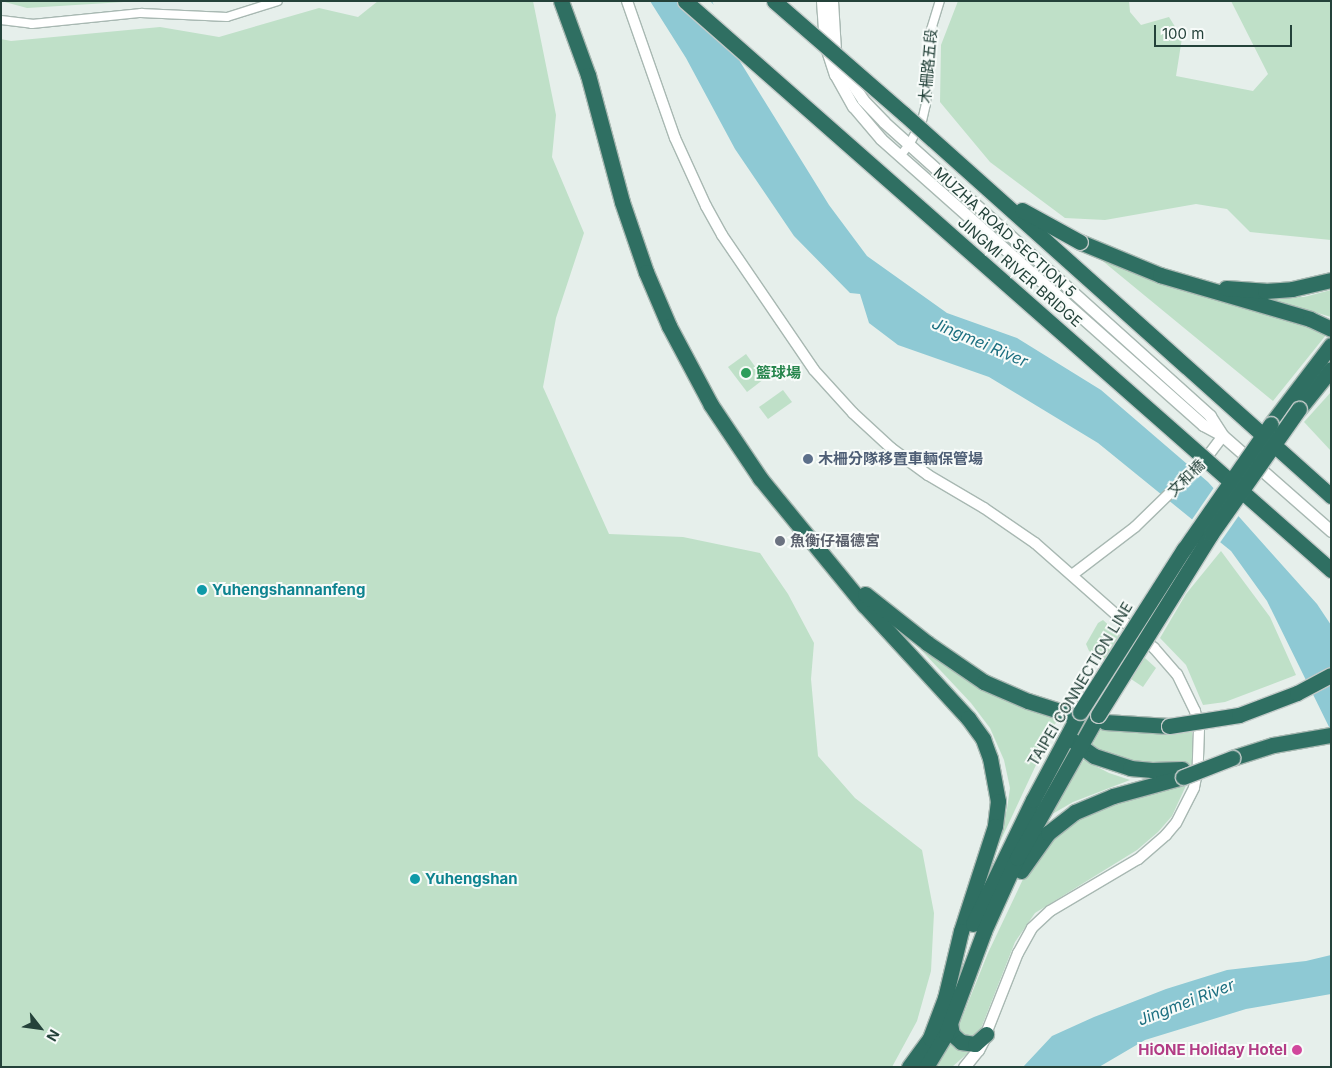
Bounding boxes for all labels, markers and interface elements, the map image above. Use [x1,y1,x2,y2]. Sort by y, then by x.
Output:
scale bar [1157,15,1294,47]
text: 100 m [1162,24,1204,43]
street label: 木柵路五段 [916,28,940,104]
street label: MUZHA ROAD SECTION 5 [930,163,1080,301]
street label: JINGMI RIVER BRIDGE [954,213,1086,331]
water label: Jingmei River [929,313,1031,371]
place label: 籃球場 [756,364,801,382]
marker: 籃球場 [740,367,752,379]
place label: 木柵分隊移置車輛保管場 [818,450,983,468]
marker: 木柵分隊移置車輛保管場 [802,453,814,465]
street label: 文和橋 [1164,456,1208,500]
place label: 魚衡仔福德宮 [790,532,880,550]
marker: 魚衡仔福德宮 [774,535,786,547]
place label: Yuhengshannanfeng [212,581,365,599]
marker: Yuhengshannanfeng [196,584,208,596]
street label: TAIPEI CONNECTION LINE [1024,599,1136,769]
place label: Yuhengshan [425,870,518,888]
marker: Yuhengshan [409,873,421,885]
water label: Jingmei River [1135,975,1237,1029]
north arrow [15,1003,65,1053]
text: N [43,1027,63,1045]
place label: HiONE Holiday Hotel [1138,1041,1287,1059]
marker: HiONE Holiday Hotel [1291,1044,1303,1056]

